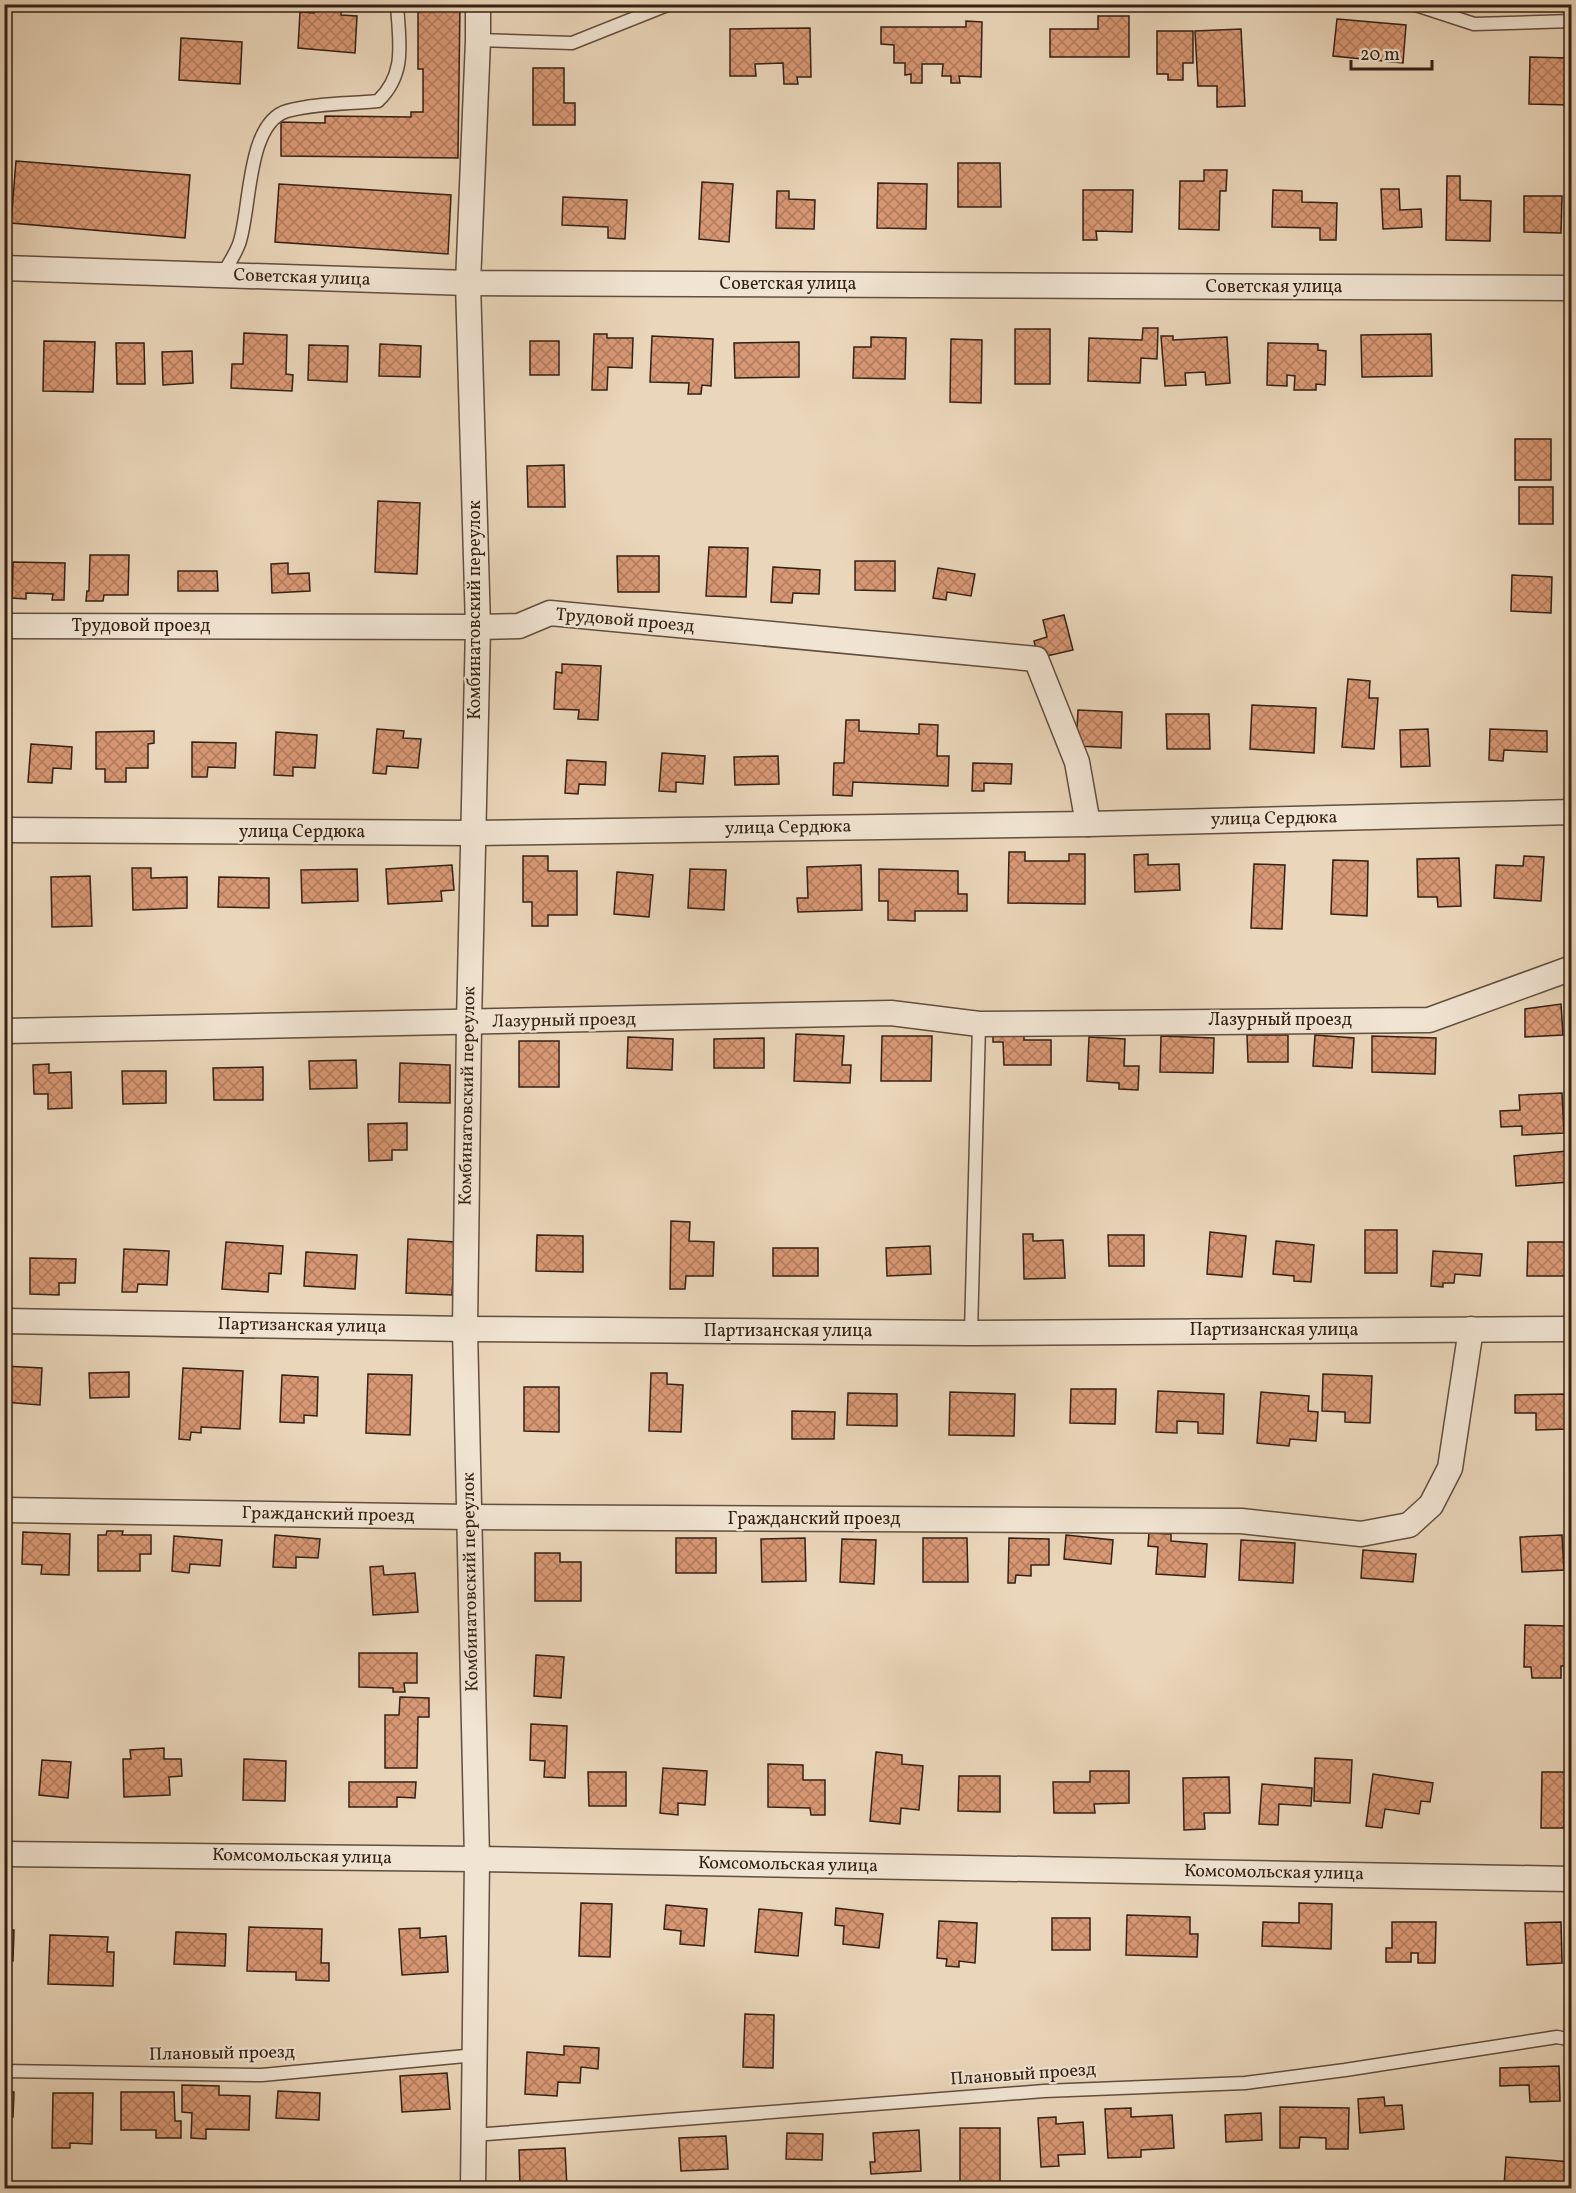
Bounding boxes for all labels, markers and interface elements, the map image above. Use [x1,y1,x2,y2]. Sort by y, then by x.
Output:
scale bar [1351,33,1432,71]
text: 20 m [1360,43,1400,68]
street label: Советская улица [233,263,371,293]
street label: Советская улица [719,272,857,297]
street label: Советская улица [1205,275,1343,300]
street label: Комбинатовский переулок [463,500,488,720]
street label: Трудовой проезд [555,602,695,640]
street label: Трудовой проезд [71,614,211,639]
street label: улица Сердюка [1210,805,1338,833]
street label: улица Сердюка [724,814,852,842]
street label: улица Сердюка [239,820,365,845]
street label: Комбинатовский переулок [454,986,482,1206]
street label: Лазурный проезд [492,1007,636,1035]
street label: Лазурный проезд [1208,1008,1352,1033]
street label: Партизанская улица [217,1312,387,1340]
street label: Партизанская улица [1190,1318,1358,1343]
street label: Партизанская улица [704,1319,872,1344]
street label: Комбинатовский переулок [457,1472,485,1692]
street label: Гражданский проезд [241,1501,415,1529]
street label: Гражданский проезд [728,1507,900,1532]
street label: Комсомольская улица [212,1843,392,1871]
street label: Комсомольская улица [698,1851,878,1879]
street label: Комсомольская улица [1184,1859,1364,1887]
street label: Плановый проезд [149,2040,295,2068]
street label: Плановый проезд [949,2057,1097,2093]

